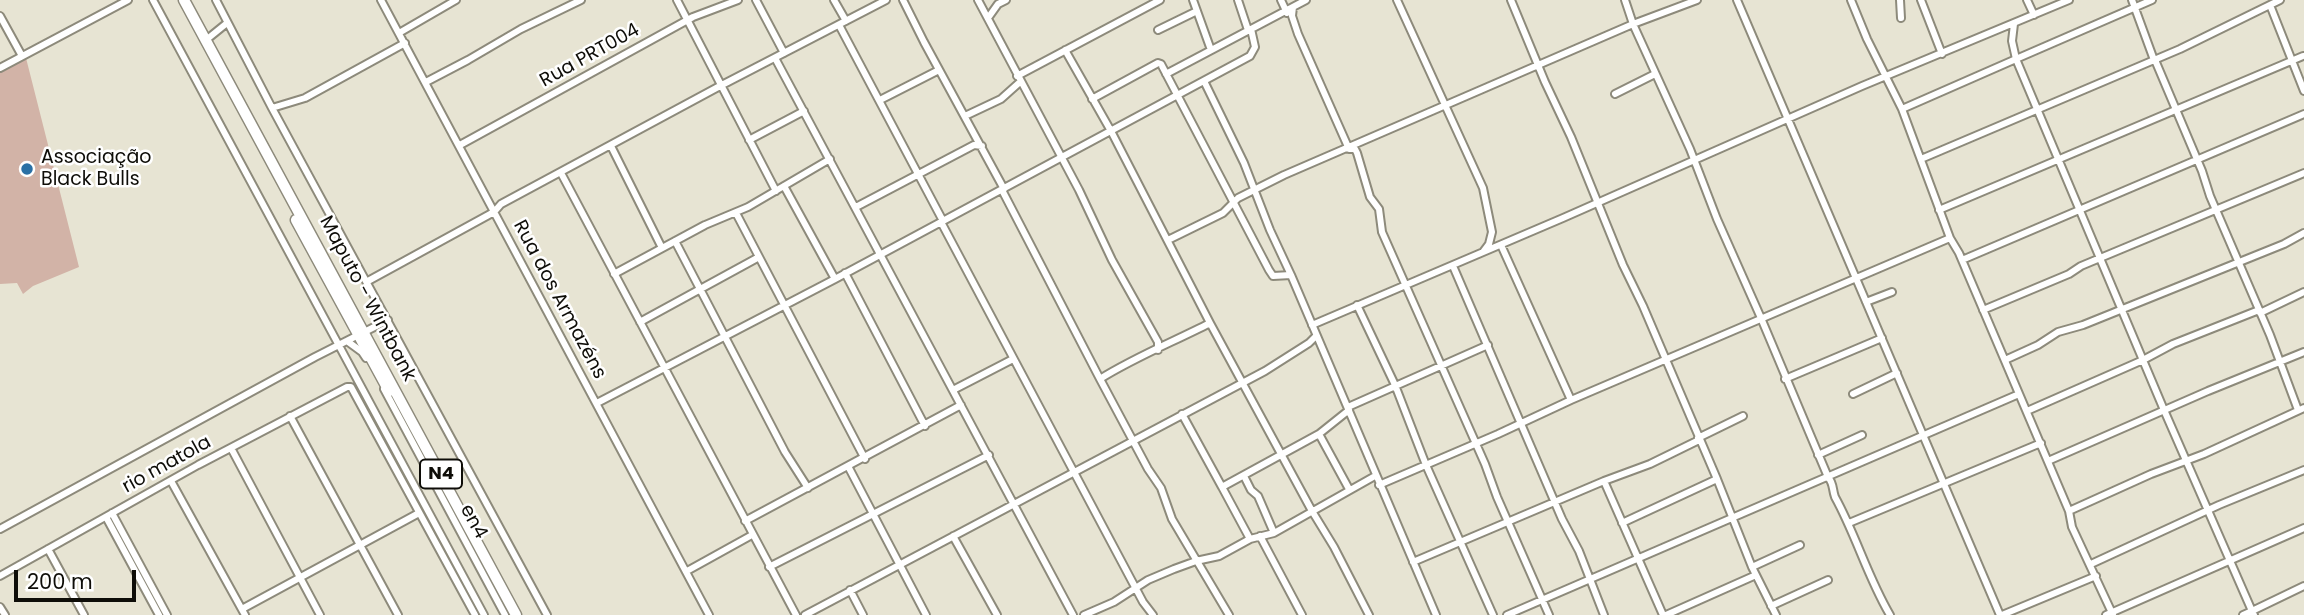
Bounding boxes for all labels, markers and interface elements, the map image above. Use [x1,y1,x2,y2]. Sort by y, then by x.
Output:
street label: Rua PRT004 [536,19,644,93]
place label: Associação Black Bulls [41,147,151,191]
marker: Associação Black Bulls [19,161,35,177]
street label: Maputo - Wintbank [314,212,420,386]
street label: Rua dos Armazéns [508,217,610,383]
street label: rio matola [119,431,215,499]
road number: N4 [420,460,462,488]
street label: en4 [454,501,492,543]
scale bar [18,556,140,600]
text: 200 m [27,567,93,596]

